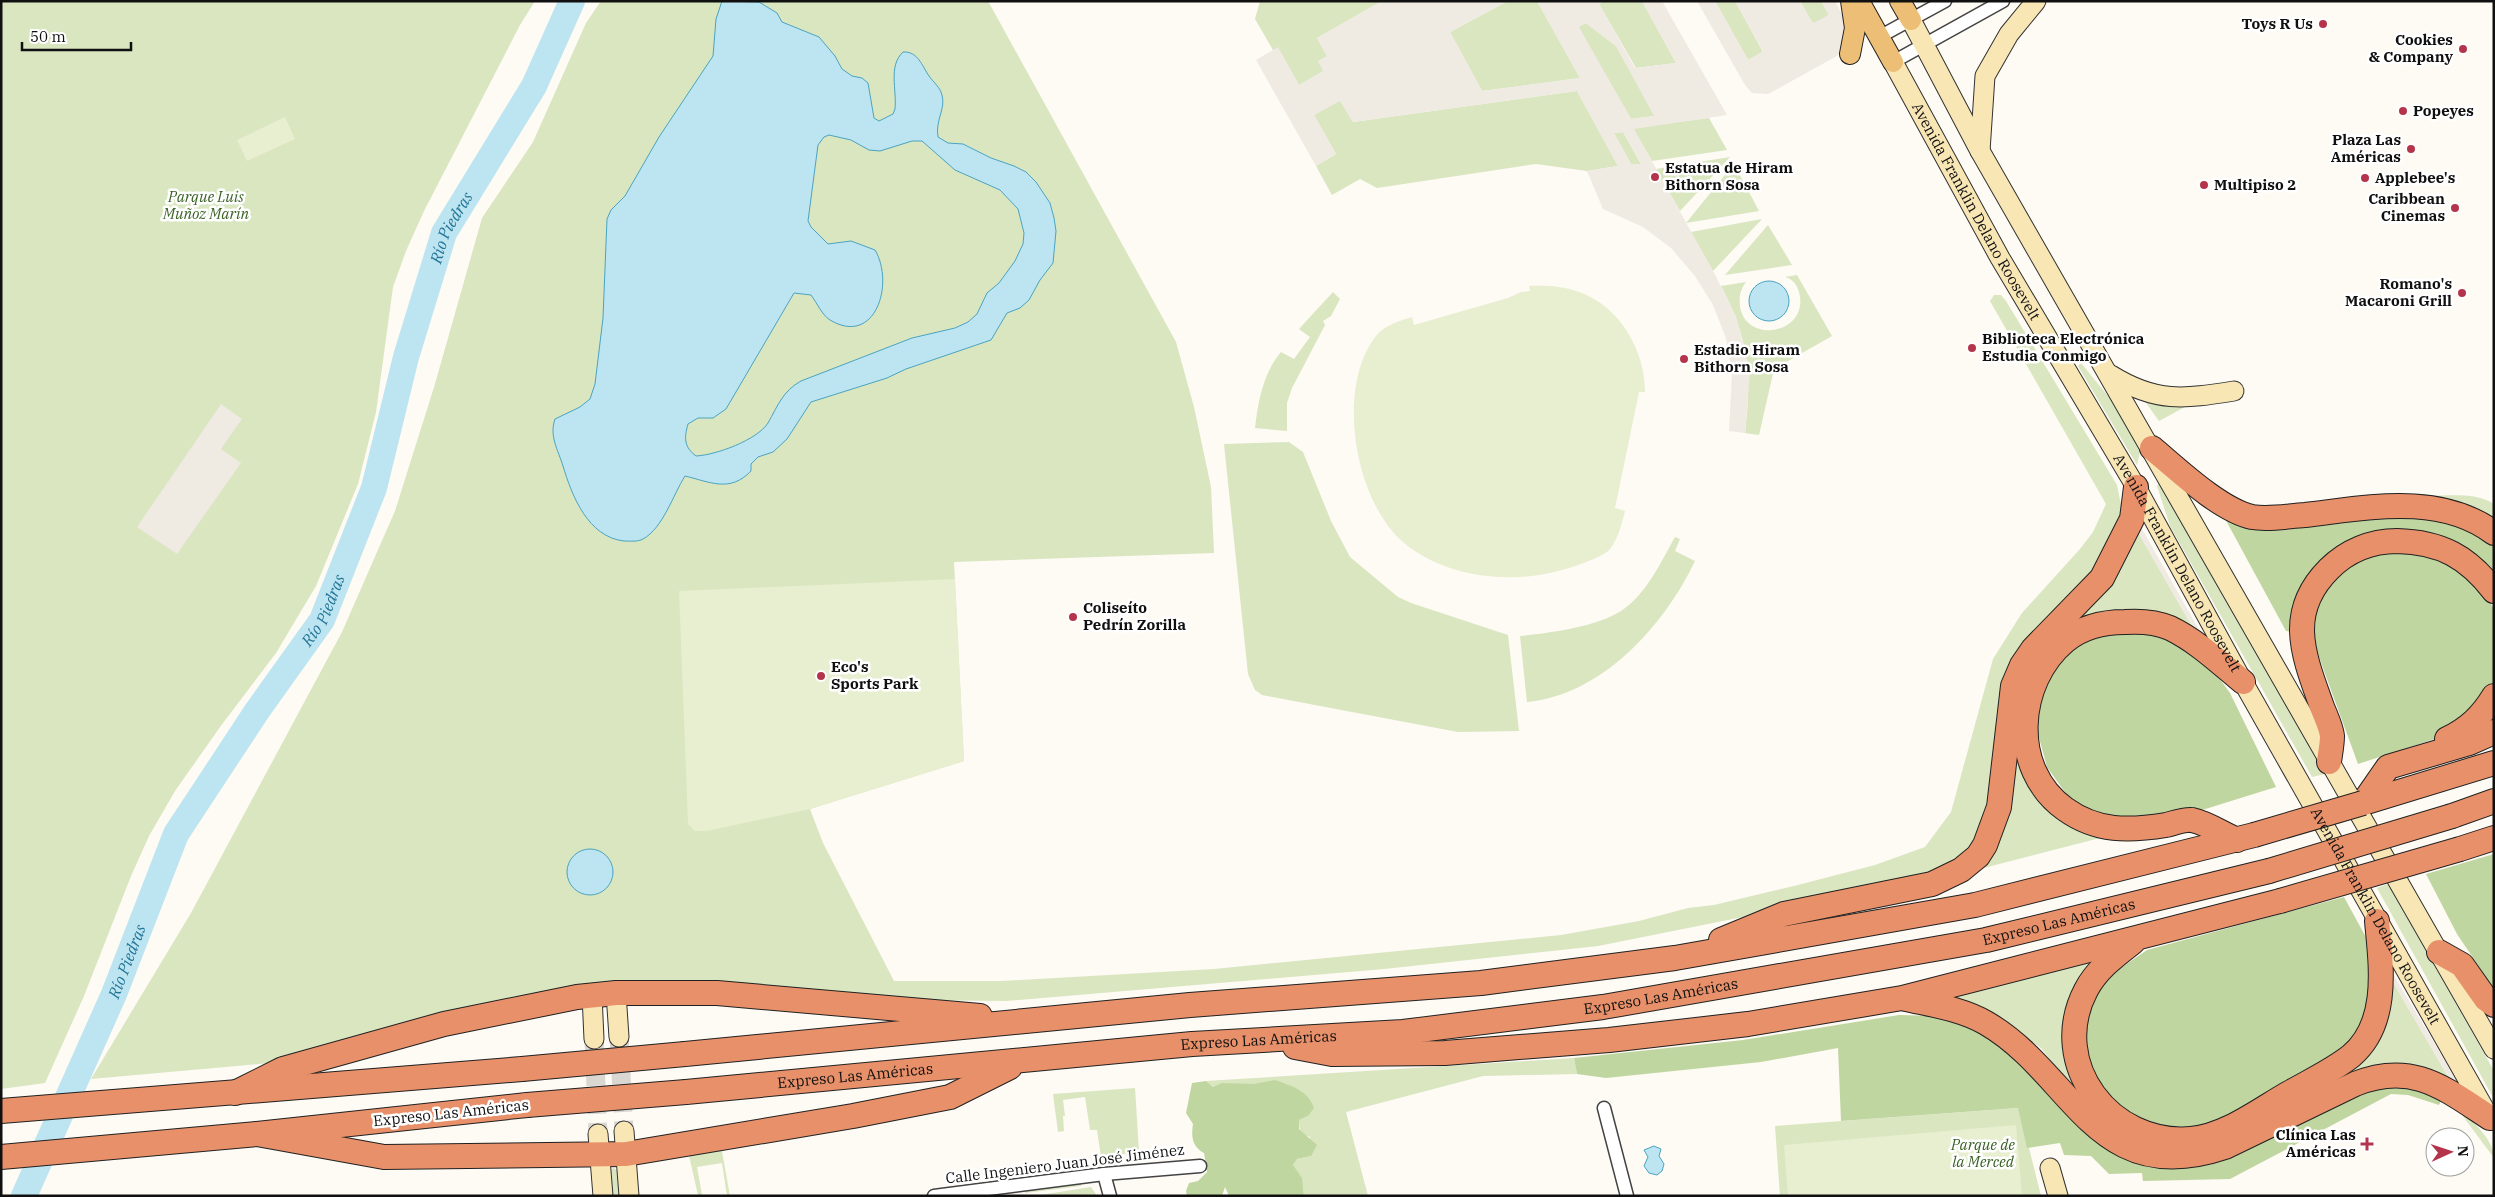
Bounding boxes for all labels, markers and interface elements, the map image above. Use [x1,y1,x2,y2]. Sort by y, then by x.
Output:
place label: Toys R Us [2242,14,2313,33]
marker: Toys R Us [2317,18,2329,30]
scale bar [22,20,131,52]
text: 50 m [30,27,66,46]
place label: Cookies & Company [2369,30,2453,66]
marker: Cookies & Company [2457,43,2469,55]
street label: Avenida Franklin Delano Roosevelt [1908,99,2045,324]
place label: Popeyes [2413,101,2474,120]
marker: Popeyes [2397,105,2409,117]
place label: Plaza Las Américas [2331,130,2401,166]
marker: Plaza Las Américas [2405,143,2417,155]
place label: Estatua de Hiram Bithorn Sosa [1665,158,1794,194]
place label: Applebee's [2375,168,2455,187]
marker: Estatua de Hiram Bithorn Sosa [1649,171,1661,183]
marker: Applebee's [2359,172,2371,184]
place label: Multipiso 2 [2214,175,2296,194]
marker: Multipiso 2 [2198,179,2210,191]
park label: Parque Luis Muñoz Marín [162,187,250,223]
water label: Río Piedras [425,188,477,267]
place label: Caribbean Cinemas [2368,189,2445,225]
marker: Caribbean Cinemas [2449,202,2461,214]
place label: Romano's Macaroni Grill [2345,274,2452,310]
marker: Romano's Macaroni Grill [2456,287,2468,299]
place label: Biblioteca Electrónica Estudia Conmigo [1982,329,2145,365]
place label: Estadio Hiram Bithorn Sosa [1694,340,1800,376]
marker: Biblioteca Electrónica Estudia Conmigo [1966,342,1978,354]
marker: Estadio Hiram Bithorn Sosa [1678,353,1690,365]
street label: Avenida Franklin Delano Roosevelt [2109,450,2246,675]
water label: Río Piedras [296,572,349,651]
place label: Coliseíto Pedrín Zorilla [1083,598,1186,634]
marker: Coliseíto Pedrín Zorilla [1067,611,1079,623]
place label: Eco's Sports Park [831,657,919,693]
marker: Eco's Sports Park [815,670,827,682]
street label: Avenida Franklin Delano Roosevelt [2307,804,2445,1028]
street label: Expreso Las Américas [1981,894,2137,950]
water label: Río Piedras [103,922,150,1002]
street label: Expreso Las Américas [1583,974,1740,1018]
street label: Expreso Las Américas [1180,1026,1337,1054]
street label: Expreso Las Américas [776,1059,934,1092]
street label: Expreso Las Américas [372,1095,530,1130]
place label: Clínica Las Américas [2275,1125,2356,1161]
north arrow [2425,1127,2475,1177]
park label: Parque de la Merced [1950,1135,2015,1171]
marker: Clínica Las Américas [2360,1137,2374,1151]
street label: Calle Ingeniero Juan José Jiménez [944,1139,1185,1188]
text: N [2454,1145,2472,1157]

